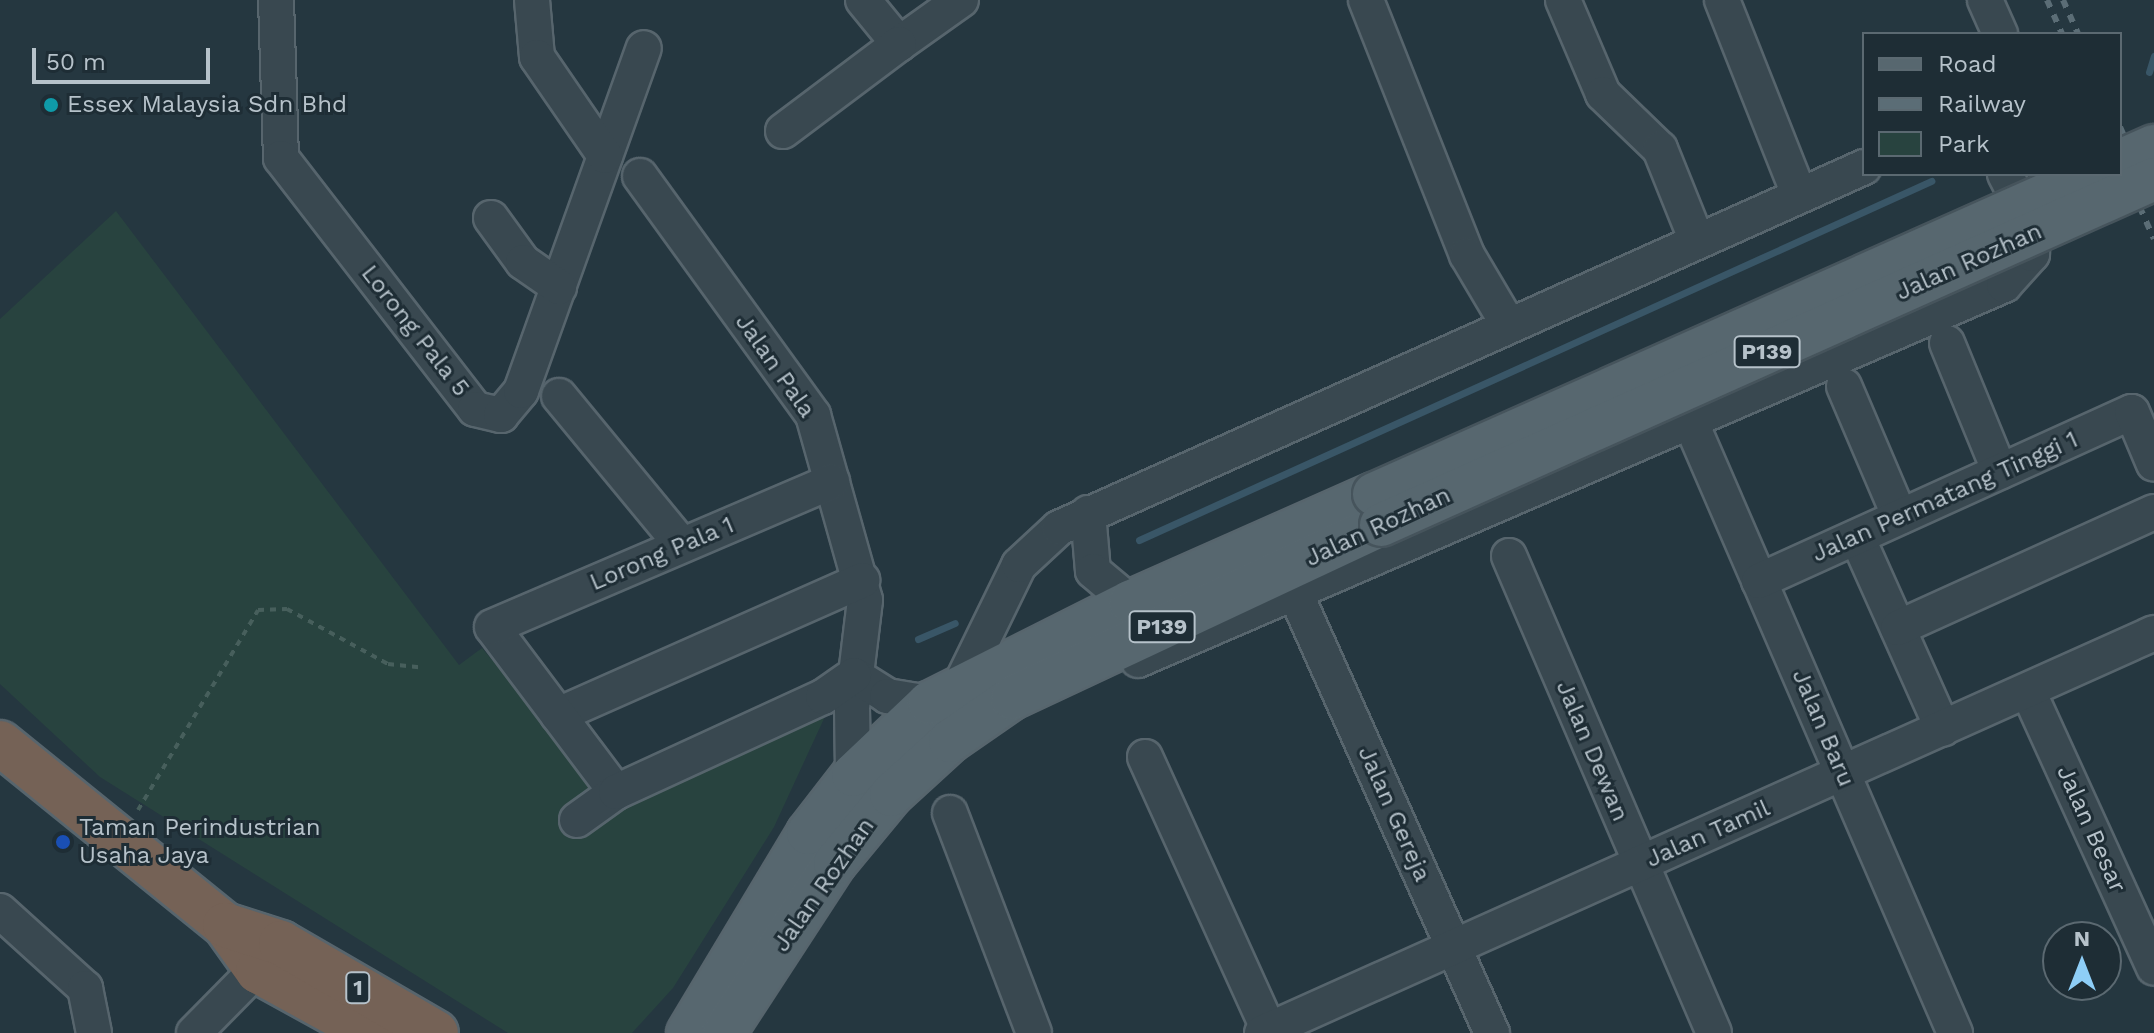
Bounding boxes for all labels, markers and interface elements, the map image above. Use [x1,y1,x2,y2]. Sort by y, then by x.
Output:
scale bar [36,32,214,82]
legend [1862,32,2122,176]
text: 50 m [46,48,106,76]
text: Road [1938,50,1997,78]
text: Railway [1938,90,2026,118]
place label: Essex Malaysia Sdn Bhd [67,91,348,119]
marker: Essex Malaysia Sdn Bhd [42,96,60,114]
text: Park [1938,130,1990,158]
street label: Jalan Rozhan [1892,217,2046,307]
street label: Lorong Pala 5 [355,259,475,403]
street label: Jalan Pala [729,309,821,423]
road number: P139 [1733,334,1801,370]
street label: Jalan Permatang Tinggi 1 [1807,425,2083,569]
street label: Jalan Rozhan [1301,481,1455,573]
street label: Lorong Pala 1 [585,511,739,597]
road number: P139 [1128,609,1196,645]
street label: Jalan Baru [1785,665,1861,791]
street label: Jalan Dewan [1549,676,1635,826]
street label: Jalan Gereja [1351,742,1437,886]
street label: Jalan Besar [2050,761,2132,897]
street label: Jalan Tamil [1641,794,1775,874]
street label: Jalan Rozhan [767,813,881,957]
place label: Taman Perindustrian Usaha Jaya [79,814,321,870]
marker: Taman Perindustrian Usaha Jaya [54,833,72,851]
north arrow [2042,921,2122,1001]
text: N [2074,926,2090,951]
road number: 1 [344,970,372,1006]

